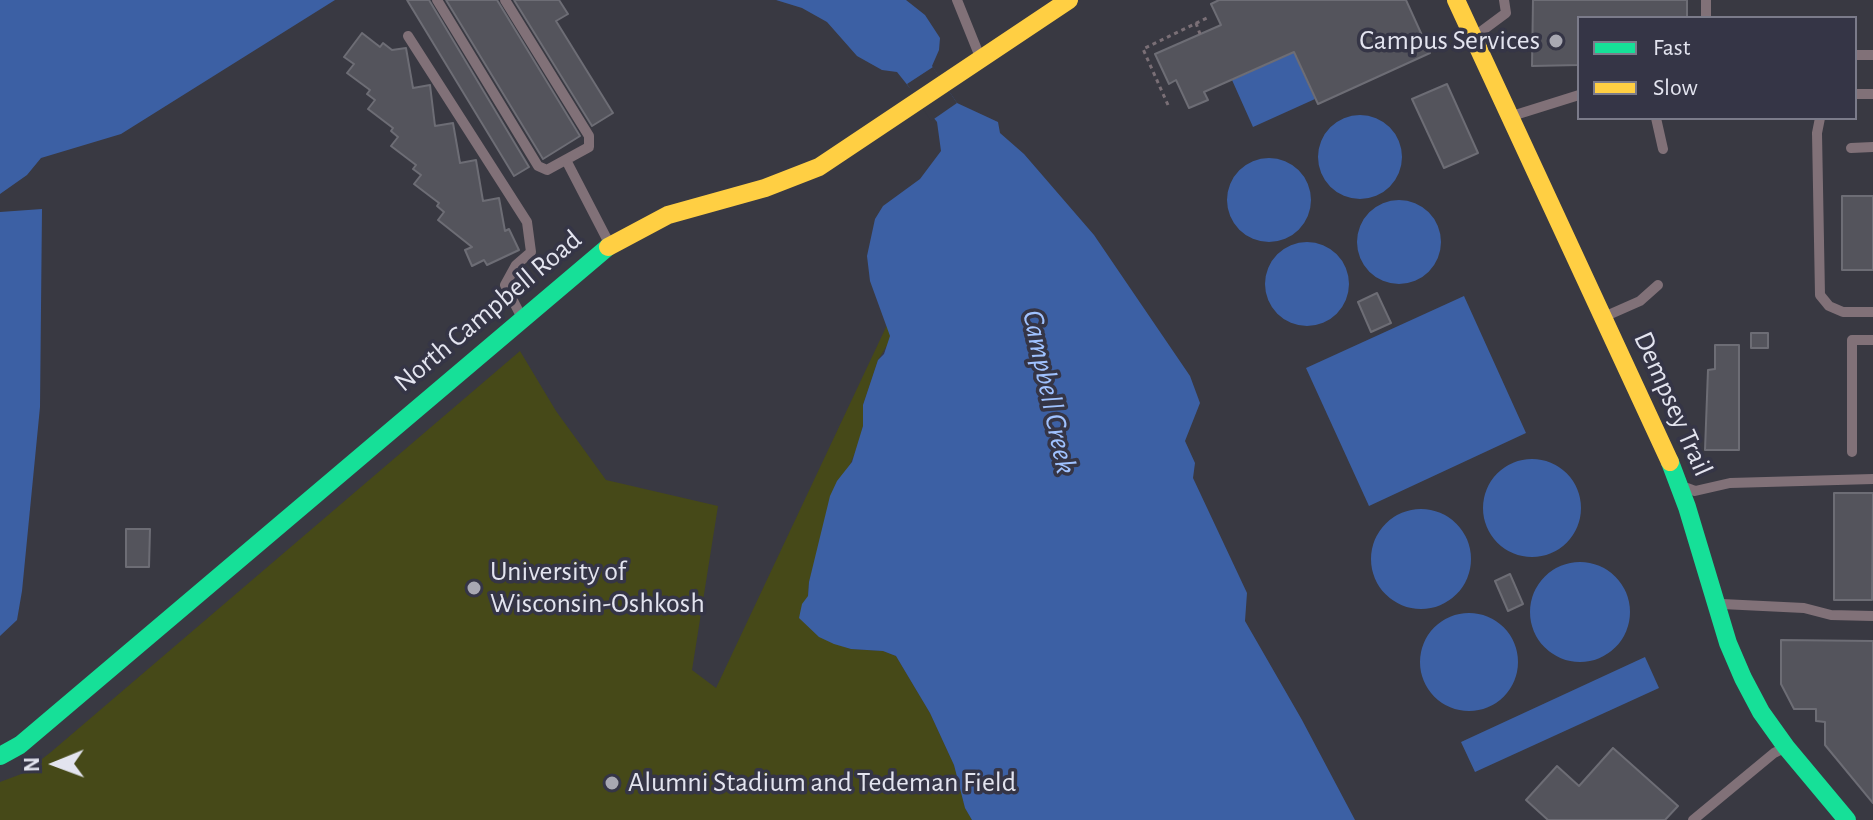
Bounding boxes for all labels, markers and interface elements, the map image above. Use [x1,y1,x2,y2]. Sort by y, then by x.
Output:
legend [1577,16,1857,120]
place label: Campus Services [1359,24,1540,58]
marker: Campus Services [1547,32,1565,50]
text: Fast [1653,36,1690,60]
text: Slow [1653,76,1698,100]
street label: North Campbell Road [387,223,589,399]
water label: Campbell Creek [1014,307,1084,477]
street label: Dempsey Trail [1626,326,1720,482]
place label: University of Wisconsin-Oshkosh [490,555,705,621]
marker: University of Wisconsin-Oshkosh [465,579,483,597]
north arrow [16,724,96,804]
text: N [21,757,43,772]
place label: Alumni Stadium and Tedeman Field [628,766,1016,800]
marker: Alumni Stadium and Tedeman Field [603,774,621,792]

